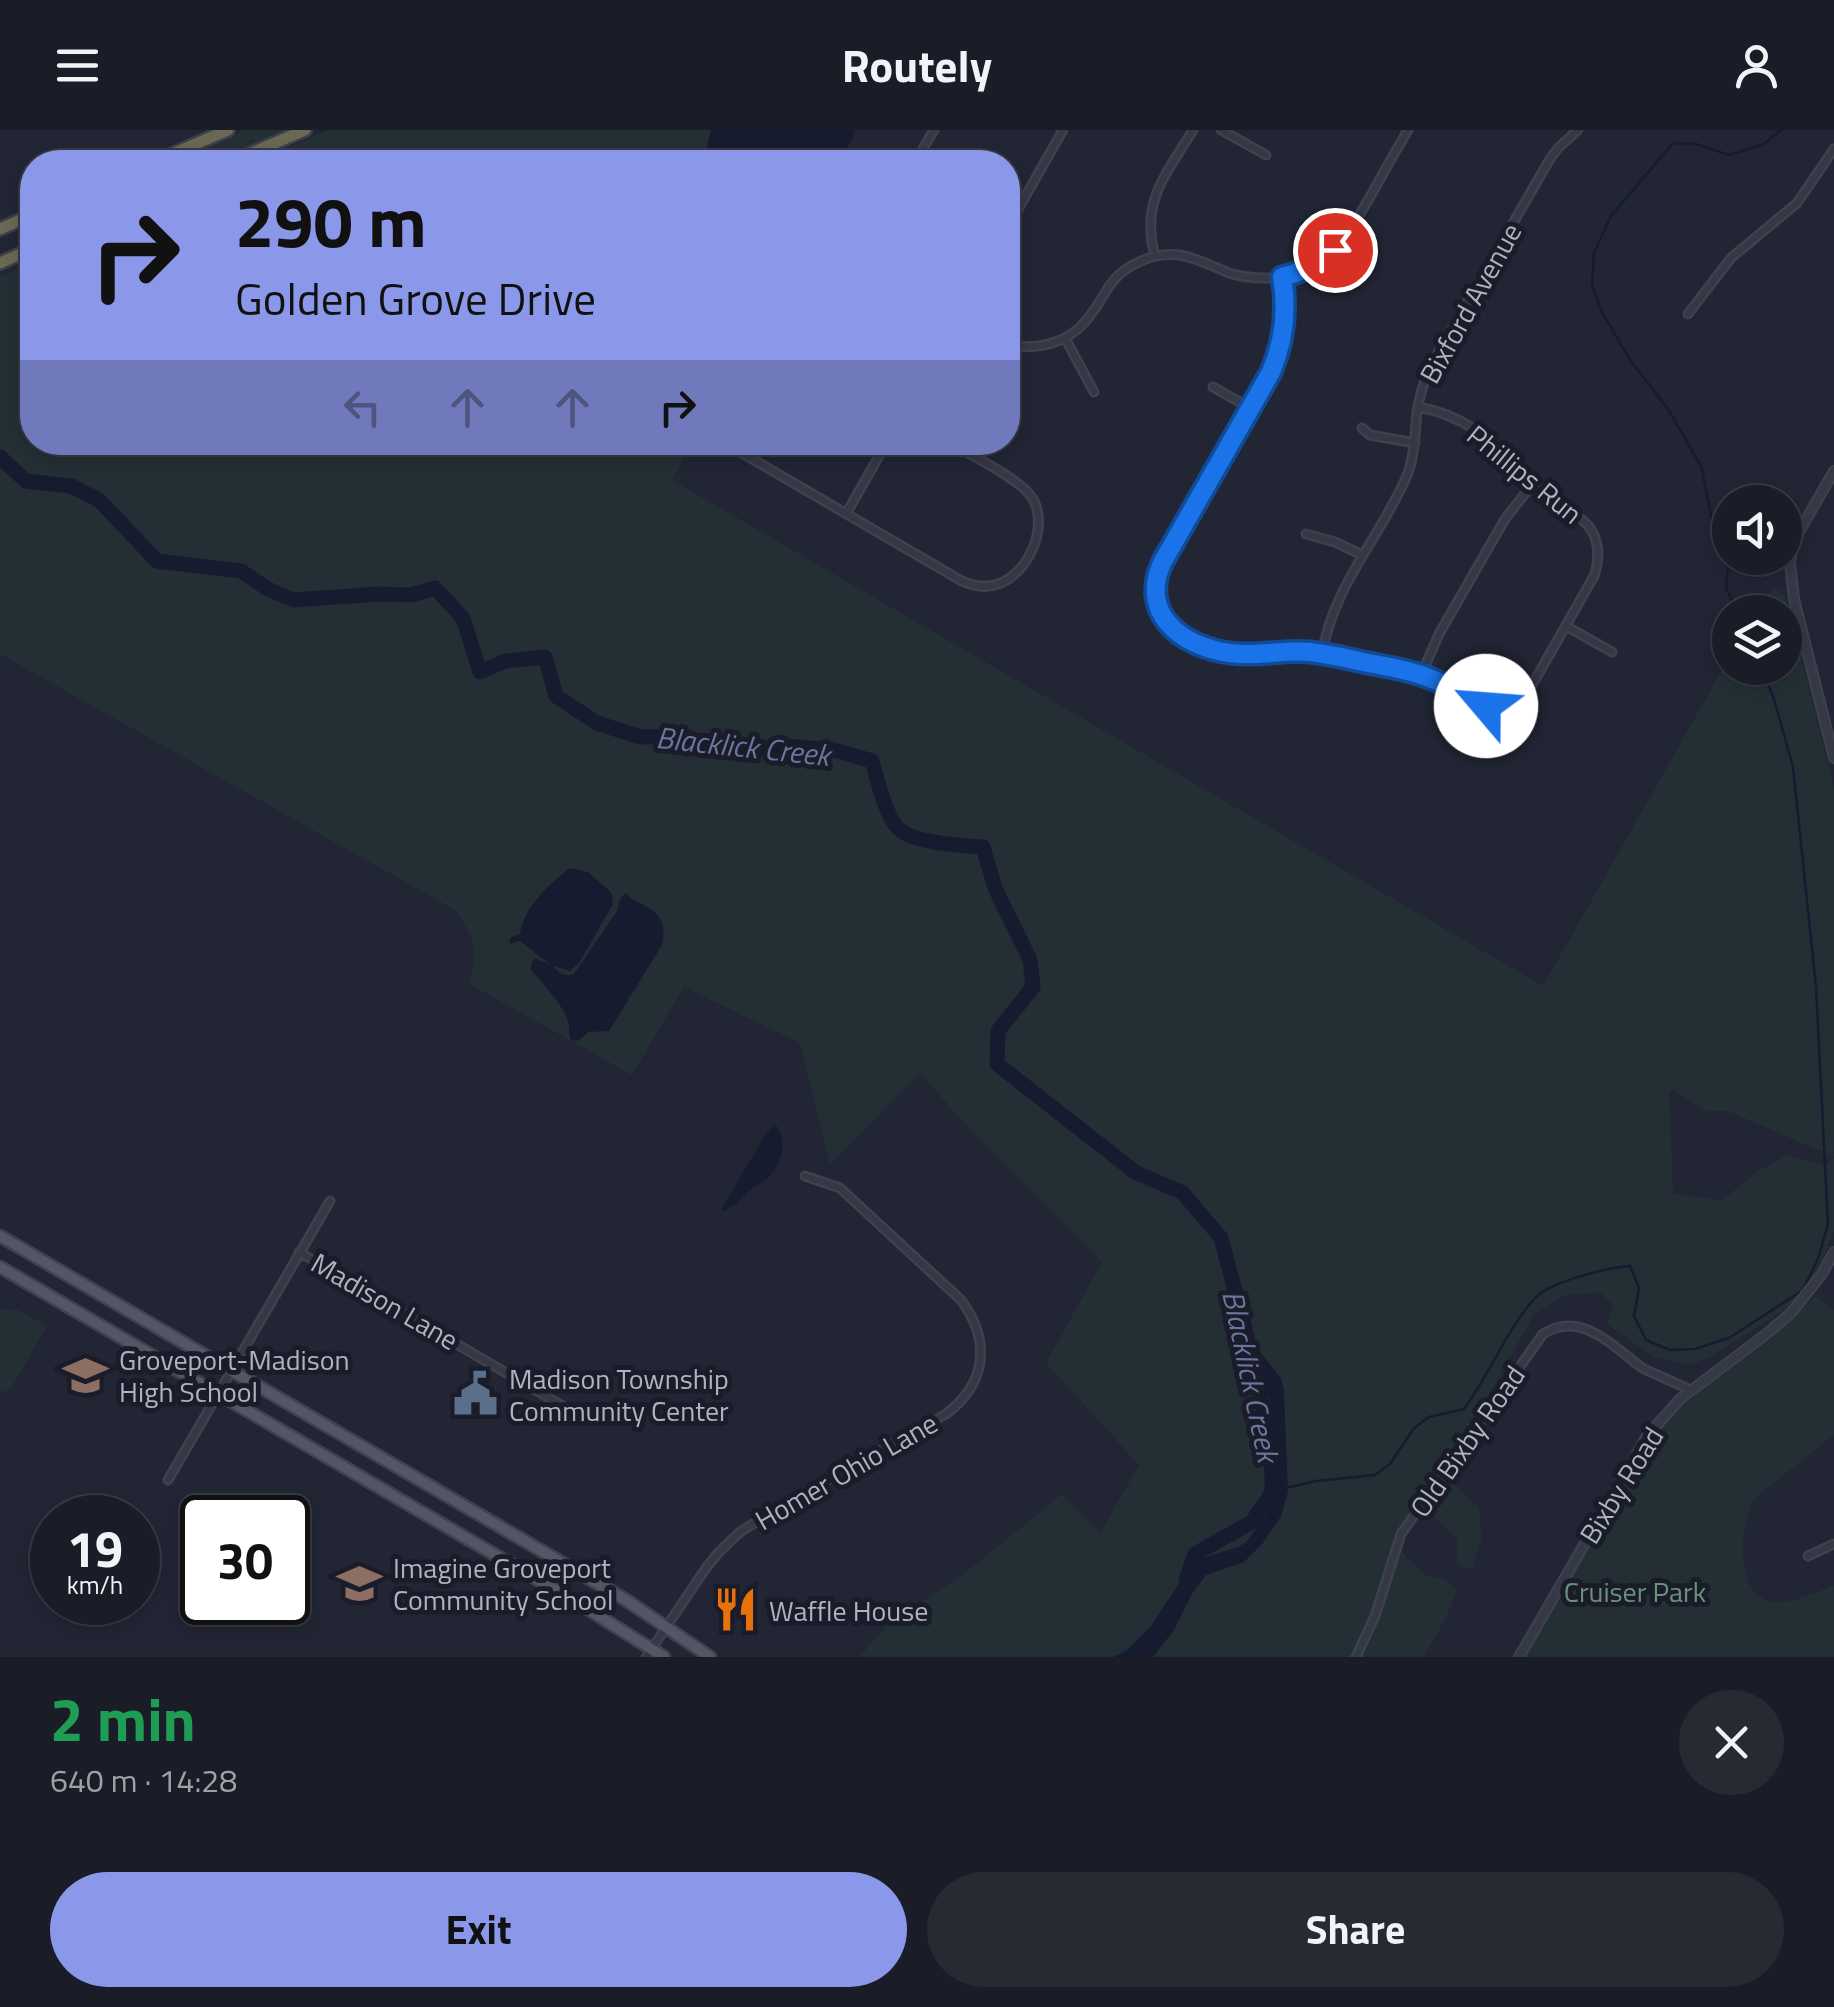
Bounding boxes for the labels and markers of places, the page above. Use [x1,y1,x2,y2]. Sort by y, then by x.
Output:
pin [1293,208,1378,293]
place label: Groveport-Madison High School [119,1338,350,1413]
school or university icon: Groveport-Madison High School [62,1351,110,1399]
place label: Madison Township Community Center [509,1357,729,1432]
public building icon: Madison Township Community Center [452,1370,500,1418]
place label: Imagine Groveport Community School [393,1546,614,1621]
school or university icon: Imagine Groveport Community School [336,1559,384,1607]
restaurant icon: Waffle House [712,1586,760,1634]
place label: Waffle House [769,1589,928,1632]

